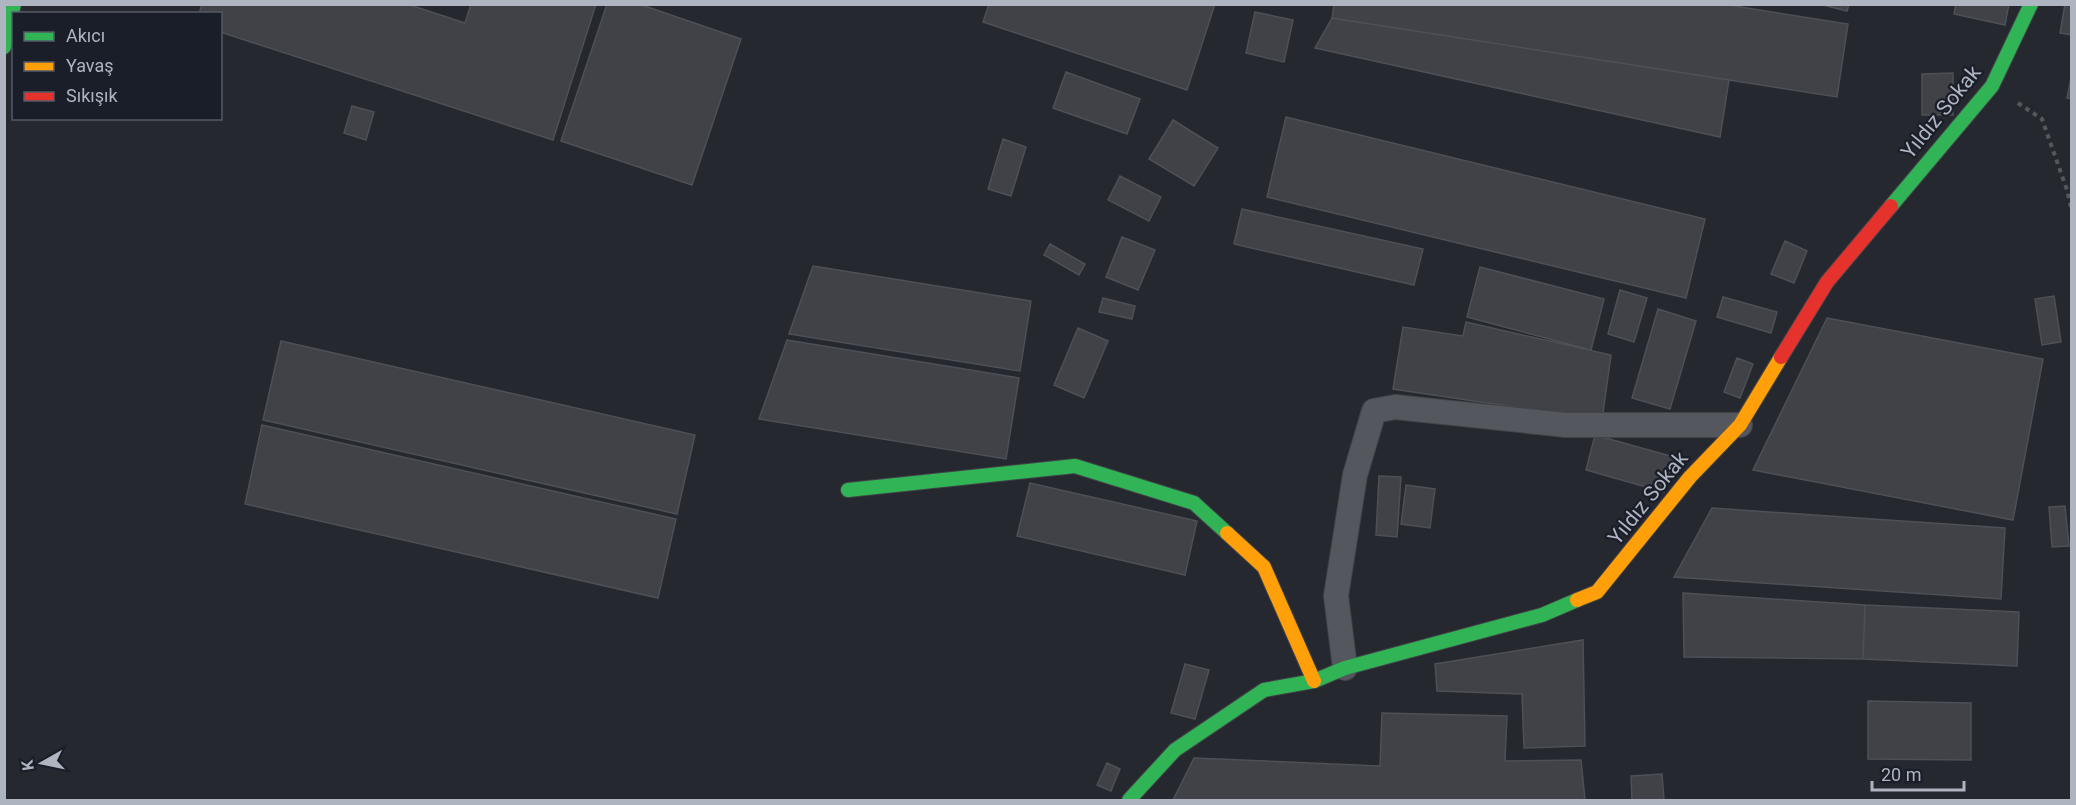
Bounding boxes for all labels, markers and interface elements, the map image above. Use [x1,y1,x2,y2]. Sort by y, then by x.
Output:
legend [12,12,222,120]
text: Akıcı [66,25,105,46]
text: Yavaş [66,55,114,76]
street label: Yıldız Sokak [1896,60,1986,163]
text: Sıkışık [66,85,118,106]
street label: Yıldız Sokak [1603,446,1693,549]
north arrow [12,733,72,793]
scale bar [1872,754,1964,792]
text: K [17,758,38,772]
text: 20 m [1881,764,1921,785]

